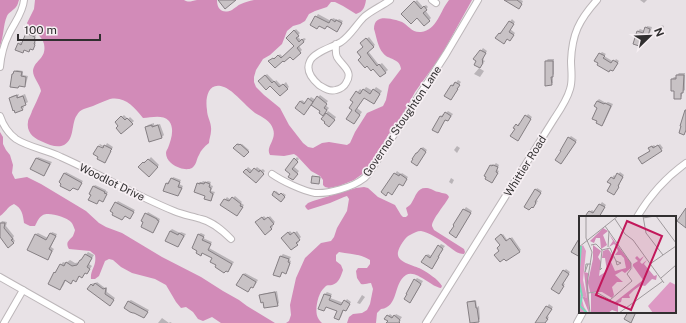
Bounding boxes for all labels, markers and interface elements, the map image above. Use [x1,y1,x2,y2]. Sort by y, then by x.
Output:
scale bar [18,16,100,42]
north arrow [630,16,670,56]
text: 100 m [24,23,57,37]
text: N [652,26,666,38]
street label: Governor Stoughton Lane [360,63,444,179]
street label: Whittier Road [501,133,549,199]
street label: Woodlot Drive [77,161,147,203]
inset map [579,216,676,313]

